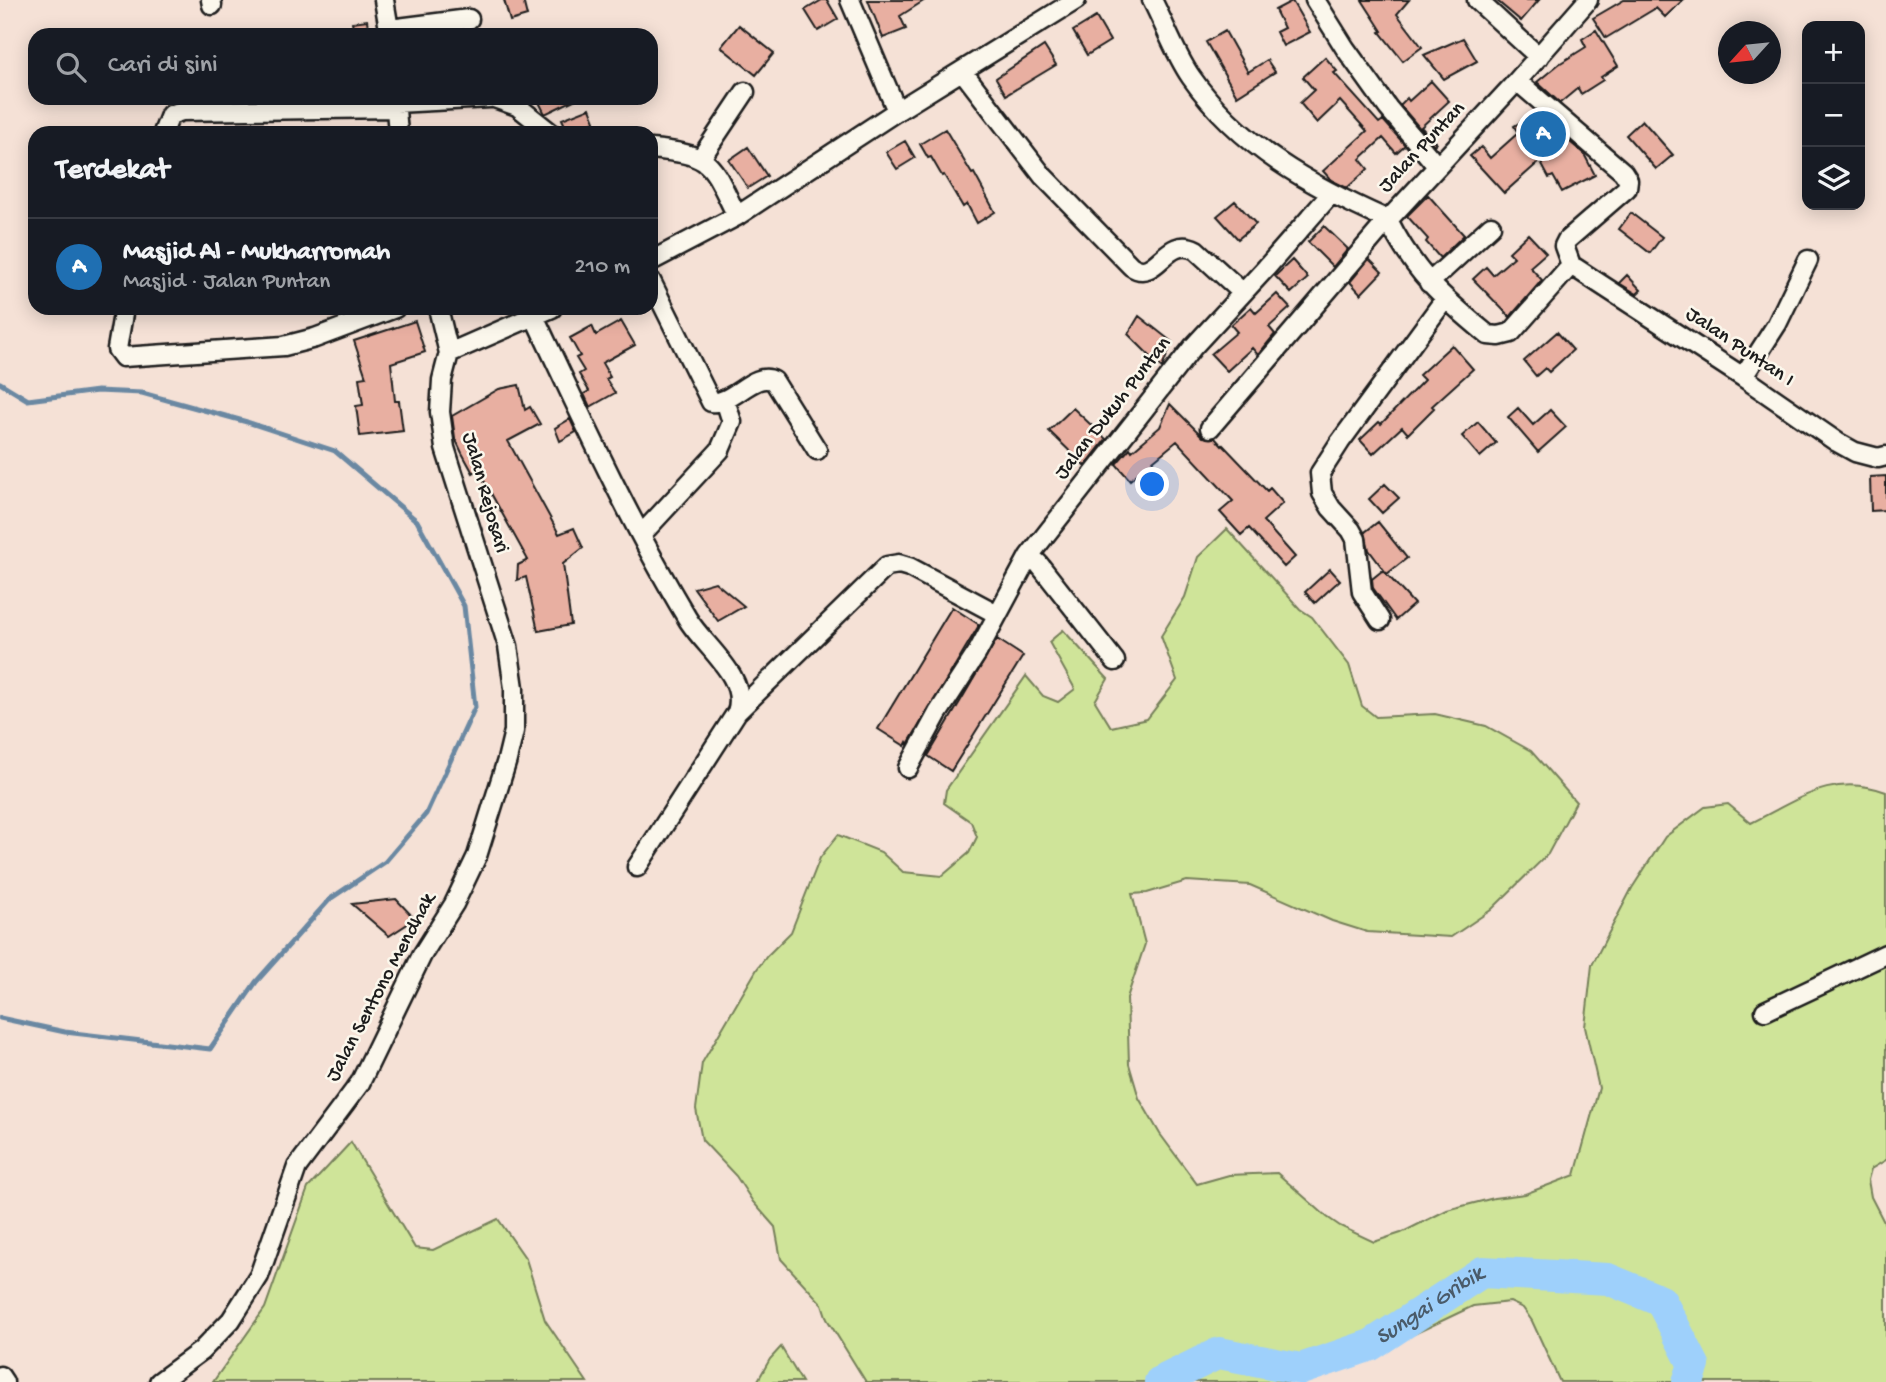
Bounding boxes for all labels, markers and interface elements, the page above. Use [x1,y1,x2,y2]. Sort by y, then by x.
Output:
north arrow [1718,21,1781,84]
map controls [1802,21,1865,210]
button: + [1802,21,1865,84]
search box [28,28,658,105]
icon: search [52,48,90,86]
text: Cari di sini [108,51,218,82]
button: − [1802,84,1865,147]
street label: Jalan Puntan [1374,97,1472,199]
pin: A [1520,108,1566,160]
button: layers [1802,147,1865,210]
text: Terdekat [56,154,169,189]
text: Masjid Al - Mukharromah [123,238,390,269]
text: A [72,254,86,281]
text: 210 m [575,254,630,281]
text: Masjid · Jalan Puntan [123,269,330,296]
street label: Jalan Puntan I [1680,302,1798,394]
street label: Jalan Dukuh Puntan [1050,332,1178,486]
street label: Jalan Rejosari [455,430,513,556]
your location [1135,467,1169,501]
street label: Jalan Sentono Mendhak [322,887,444,1087]
water label: Sungai Gribik [1371,1259,1492,1351]

